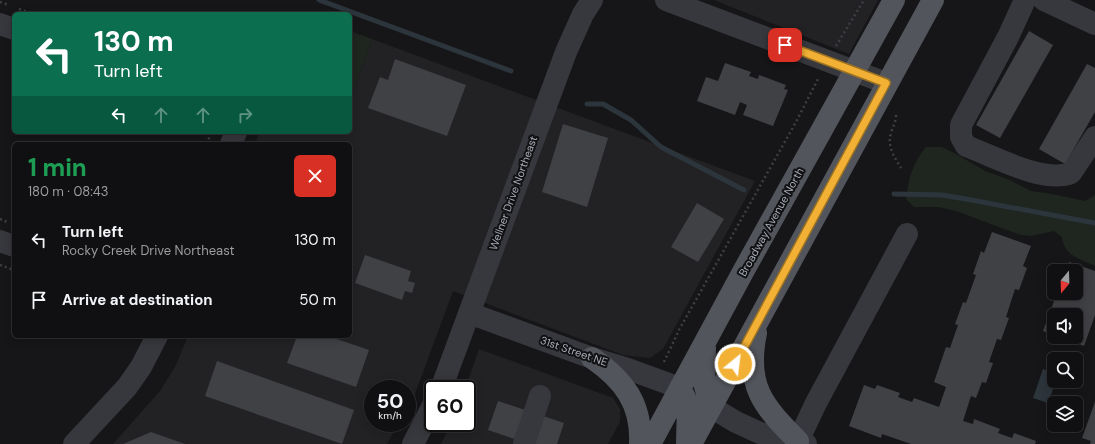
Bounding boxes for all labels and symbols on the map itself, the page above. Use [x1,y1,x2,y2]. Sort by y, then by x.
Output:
pin [768,28,802,62]
street label: Wellner Drive Northeast [486,134,540,252]
street label: Broadway Avenue North [735,165,807,279]
north arrow [1047,264,1083,300]
street label: 31st Street NE [539,333,609,369]
position arrow [714,343,756,385]
speed limit sign: 60 [424,380,476,432]

